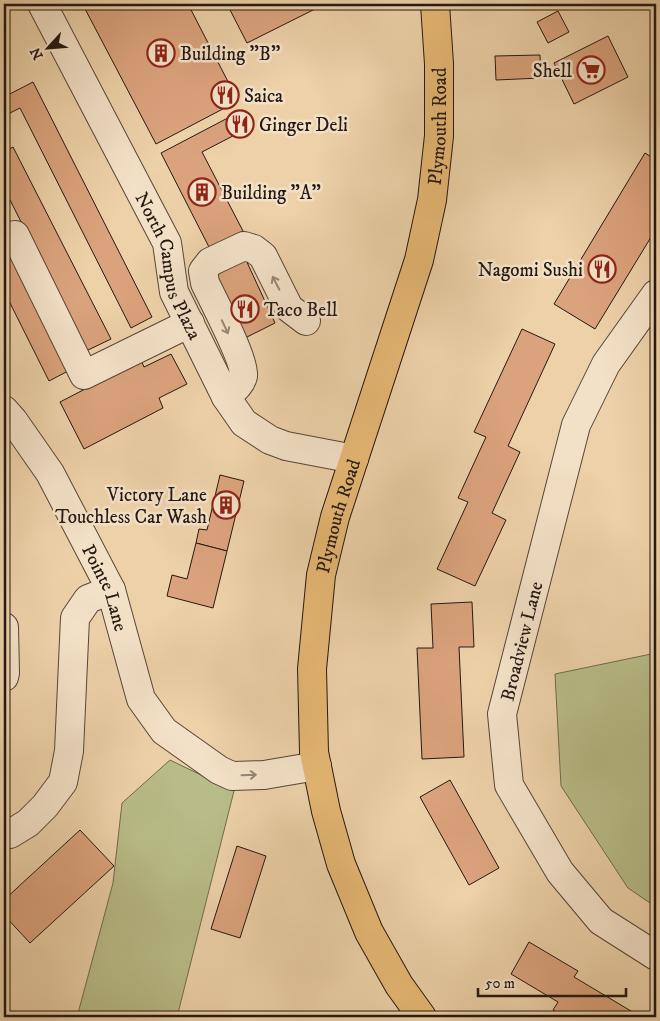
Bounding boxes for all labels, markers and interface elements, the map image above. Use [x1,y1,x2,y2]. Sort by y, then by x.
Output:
north arrow [22,22,72,72]
building icon: Building "B" [146,38,176,68]
place label: Building "B" [180,43,280,66]
text: N [26,44,48,62]
supermarket icon: Shell [576,55,606,85]
place label: Shell [533,60,572,83]
street label: Plymouth Road [424,67,452,186]
restaurant icon: Saica [210,80,240,110]
place label: Saica [244,85,283,108]
restaurant icon: Ginger Deli [225,109,255,139]
place label: Ginger Deli [259,114,348,137]
building icon: Building "A" [187,177,217,207]
place label: Building "A" [221,182,321,205]
street label: North Campus Plaza [129,189,206,344]
restaurant icon: Nagomi Sushi [587,254,617,284]
place label: Nagomi Sushi [478,259,583,282]
one-way arrow [271,276,281,291]
restaurant icon: Taco Bell [230,294,260,324]
place label: Taco Bell [264,299,338,322]
one-way arrow [221,319,231,334]
street label: Plymouth Road [312,456,366,576]
place label: Victory Lane Touchless Car Wash [55,484,207,529]
building icon: Victory Lane Touchless Car Wash [211,490,241,520]
street label: Pointe Lane [76,541,132,634]
street label: Broadview Lane [496,579,548,704]
one-way arrow [241,771,257,780]
scale bar [478,966,625,998]
text: 50 m [485,974,515,993]

